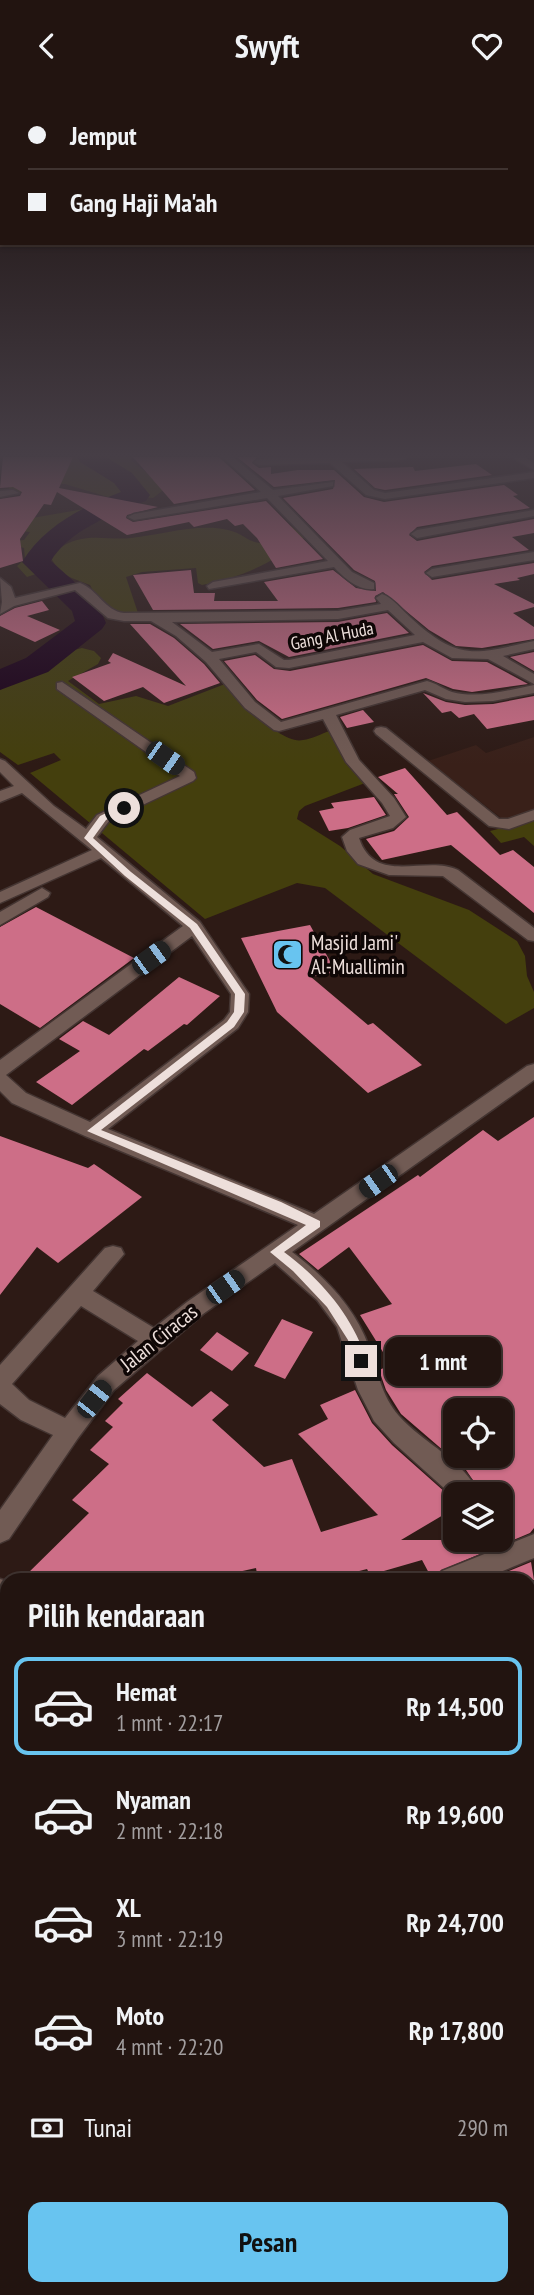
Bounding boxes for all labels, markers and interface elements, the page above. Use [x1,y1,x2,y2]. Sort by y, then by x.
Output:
text: Swyft [235,25,299,67]
icon: back [28,27,66,65]
icon: heart [468,27,506,65]
text: Jemput [70,119,137,152]
text: Gang Haji Ma'ah [70,186,217,219]
street label: Gang Al Huda [288,616,375,655]
car [142,737,189,779]
route start [108,792,140,824]
place label: Masjid Jami' Al-Muallimin [311,929,405,980]
car [128,937,175,979]
mosque icon: Masjid Jami' Al-Muallimin [271,938,305,972]
car [355,1160,402,1202]
car [202,1266,249,1308]
street label: Jalan Ciracas [114,1298,203,1378]
callout: 1 mnt [386,1337,501,1385]
route end [345,1345,377,1377]
text: 1 mnt [419,1347,467,1376]
car [73,1376,116,1422]
map controls [443,1398,513,1552]
button: locate [443,1398,513,1468]
button: layers [443,1482,513,1552]
text: Pilih kendaraan [28,1594,205,1636]
icon: car [32,1675,95,1738]
text: Hemat [116,1675,177,1708]
text: Rp 14,500 [406,1690,504,1723]
text: 1 mnt · 22:17 [116,1708,223,1737]
icon: car [32,1783,95,1846]
text: Nyaman [116,1783,191,1816]
text: Rp 19,600 [406,1798,504,1831]
text: 2 mnt · 22:18 [116,1816,223,1845]
icon: car [32,1891,95,1954]
text: XL [116,1891,141,1924]
text: Rp 24,700 [406,1906,504,1939]
text: 3 mnt · 22:19 [116,1924,223,1953]
icon: car [32,1999,95,2062]
text: Moto [116,1999,164,2032]
text: Rp 17,800 [409,2014,504,2047]
text: 4 mnt · 22:20 [116,2032,223,2061]
icon: cash [28,2109,66,2147]
text: Tunai [84,2111,132,2144]
text: 290 m [457,2113,508,2142]
button: Pesan [28,2202,508,2282]

